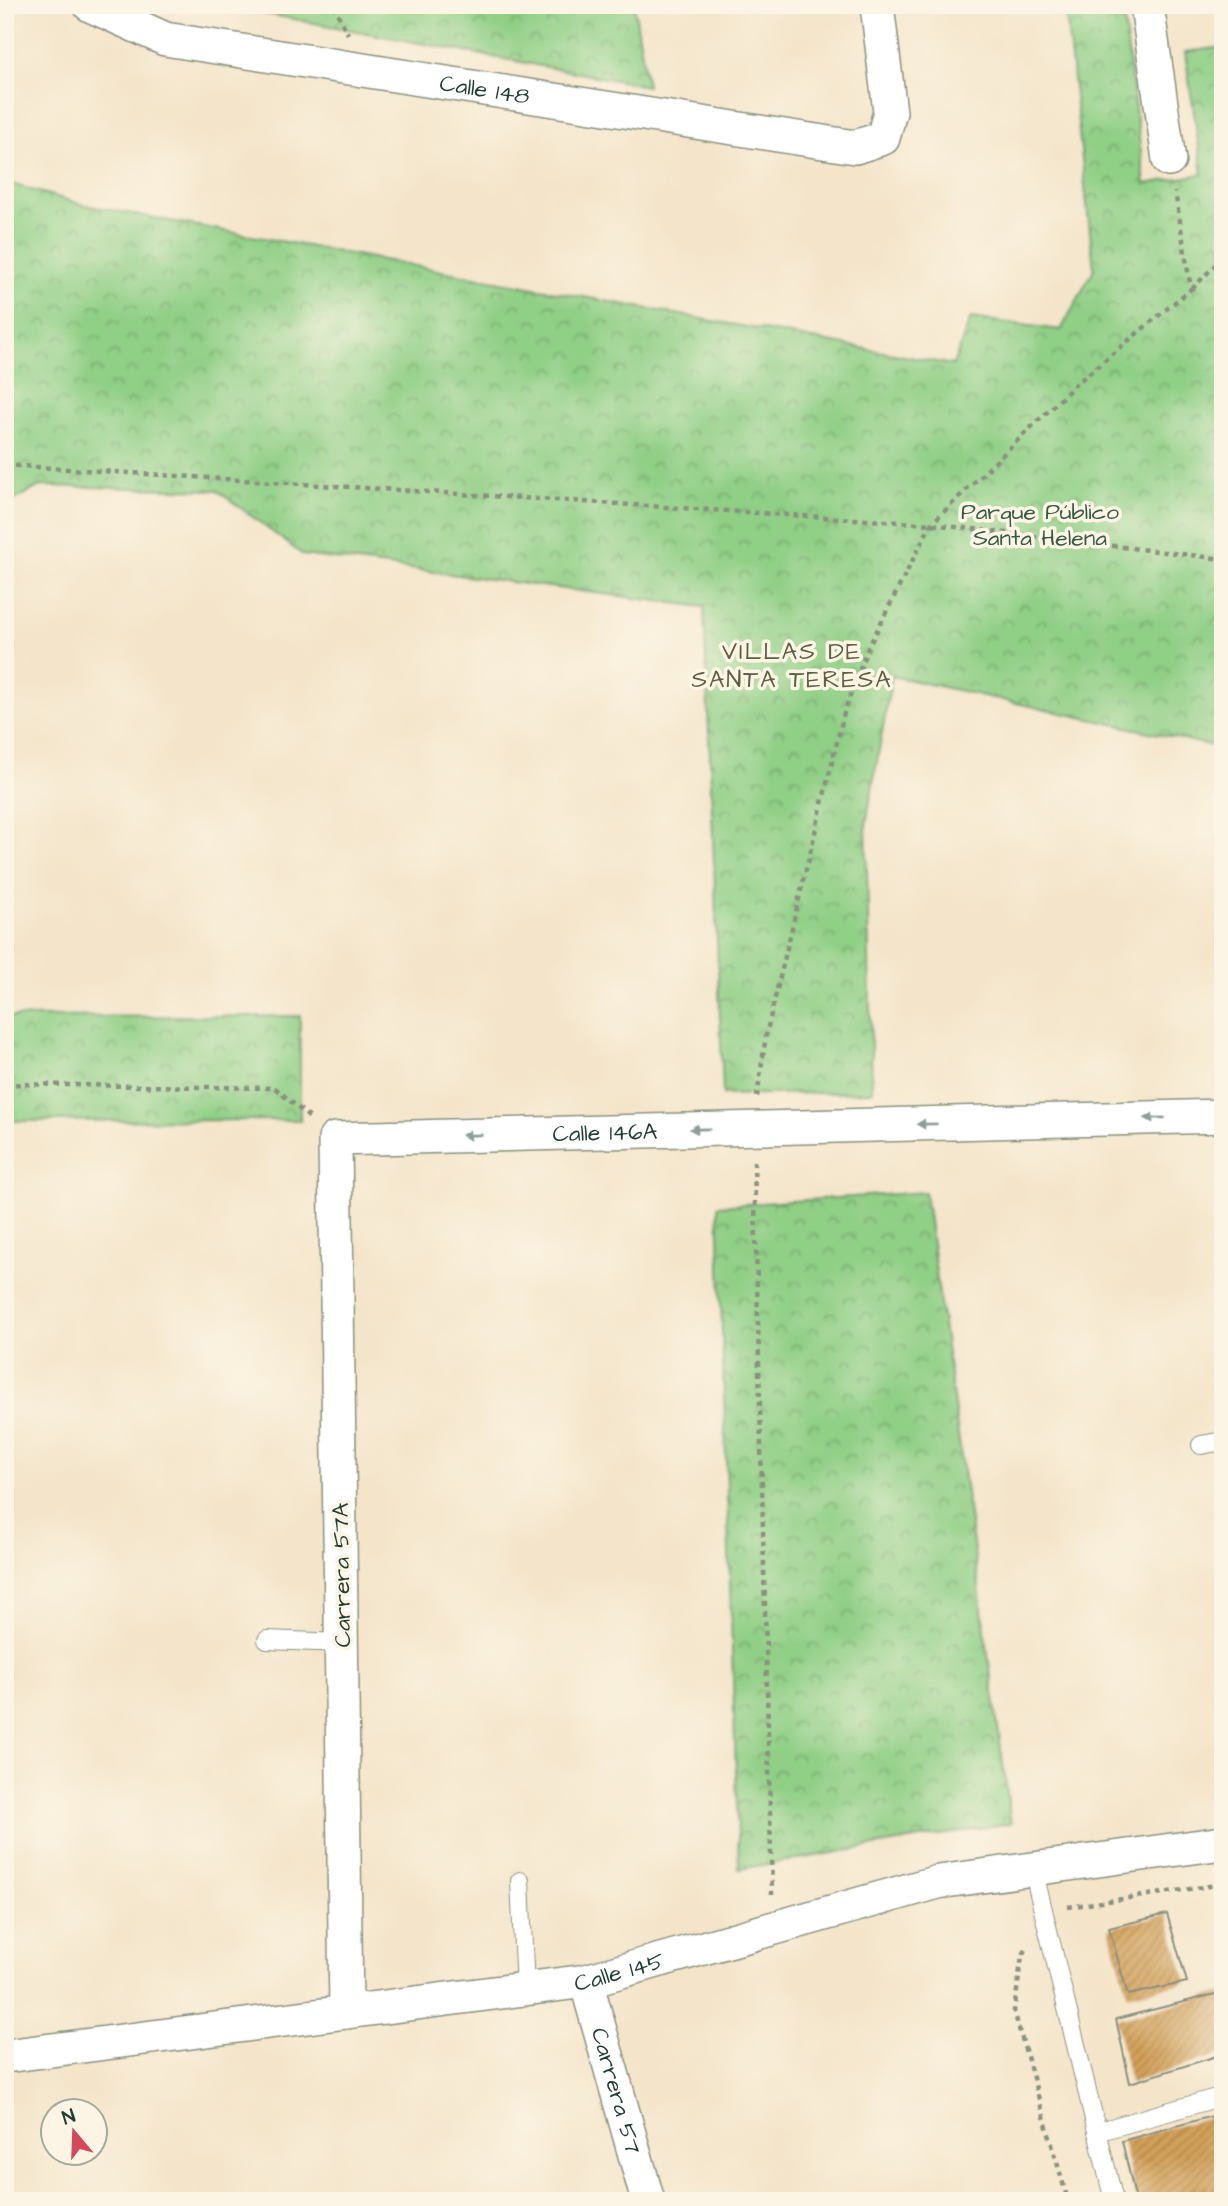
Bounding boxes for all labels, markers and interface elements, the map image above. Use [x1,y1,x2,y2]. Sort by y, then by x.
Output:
street label: Calle 148 [437,67,532,113]
park label: Parque Público Santa Helena [961,496,1119,554]
district label: VILLAS DE SANTA TERESA [691,635,893,697]
one-way arrow [1143,1112,1165,1124]
street label: Calle 146A [552,1116,658,1150]
one-way arrow [916,1118,938,1130]
one-way arrow [688,1124,710,1135]
one-way arrow [461,1130,483,1141]
street label: Carrera 57A [325,1502,359,1648]
street label: Calle 145 [572,1945,668,1999]
street label: Carrera 57 [583,2024,649,2158]
north arrow [38,2098,108,2168]
text: N [59,2103,79,2132]

